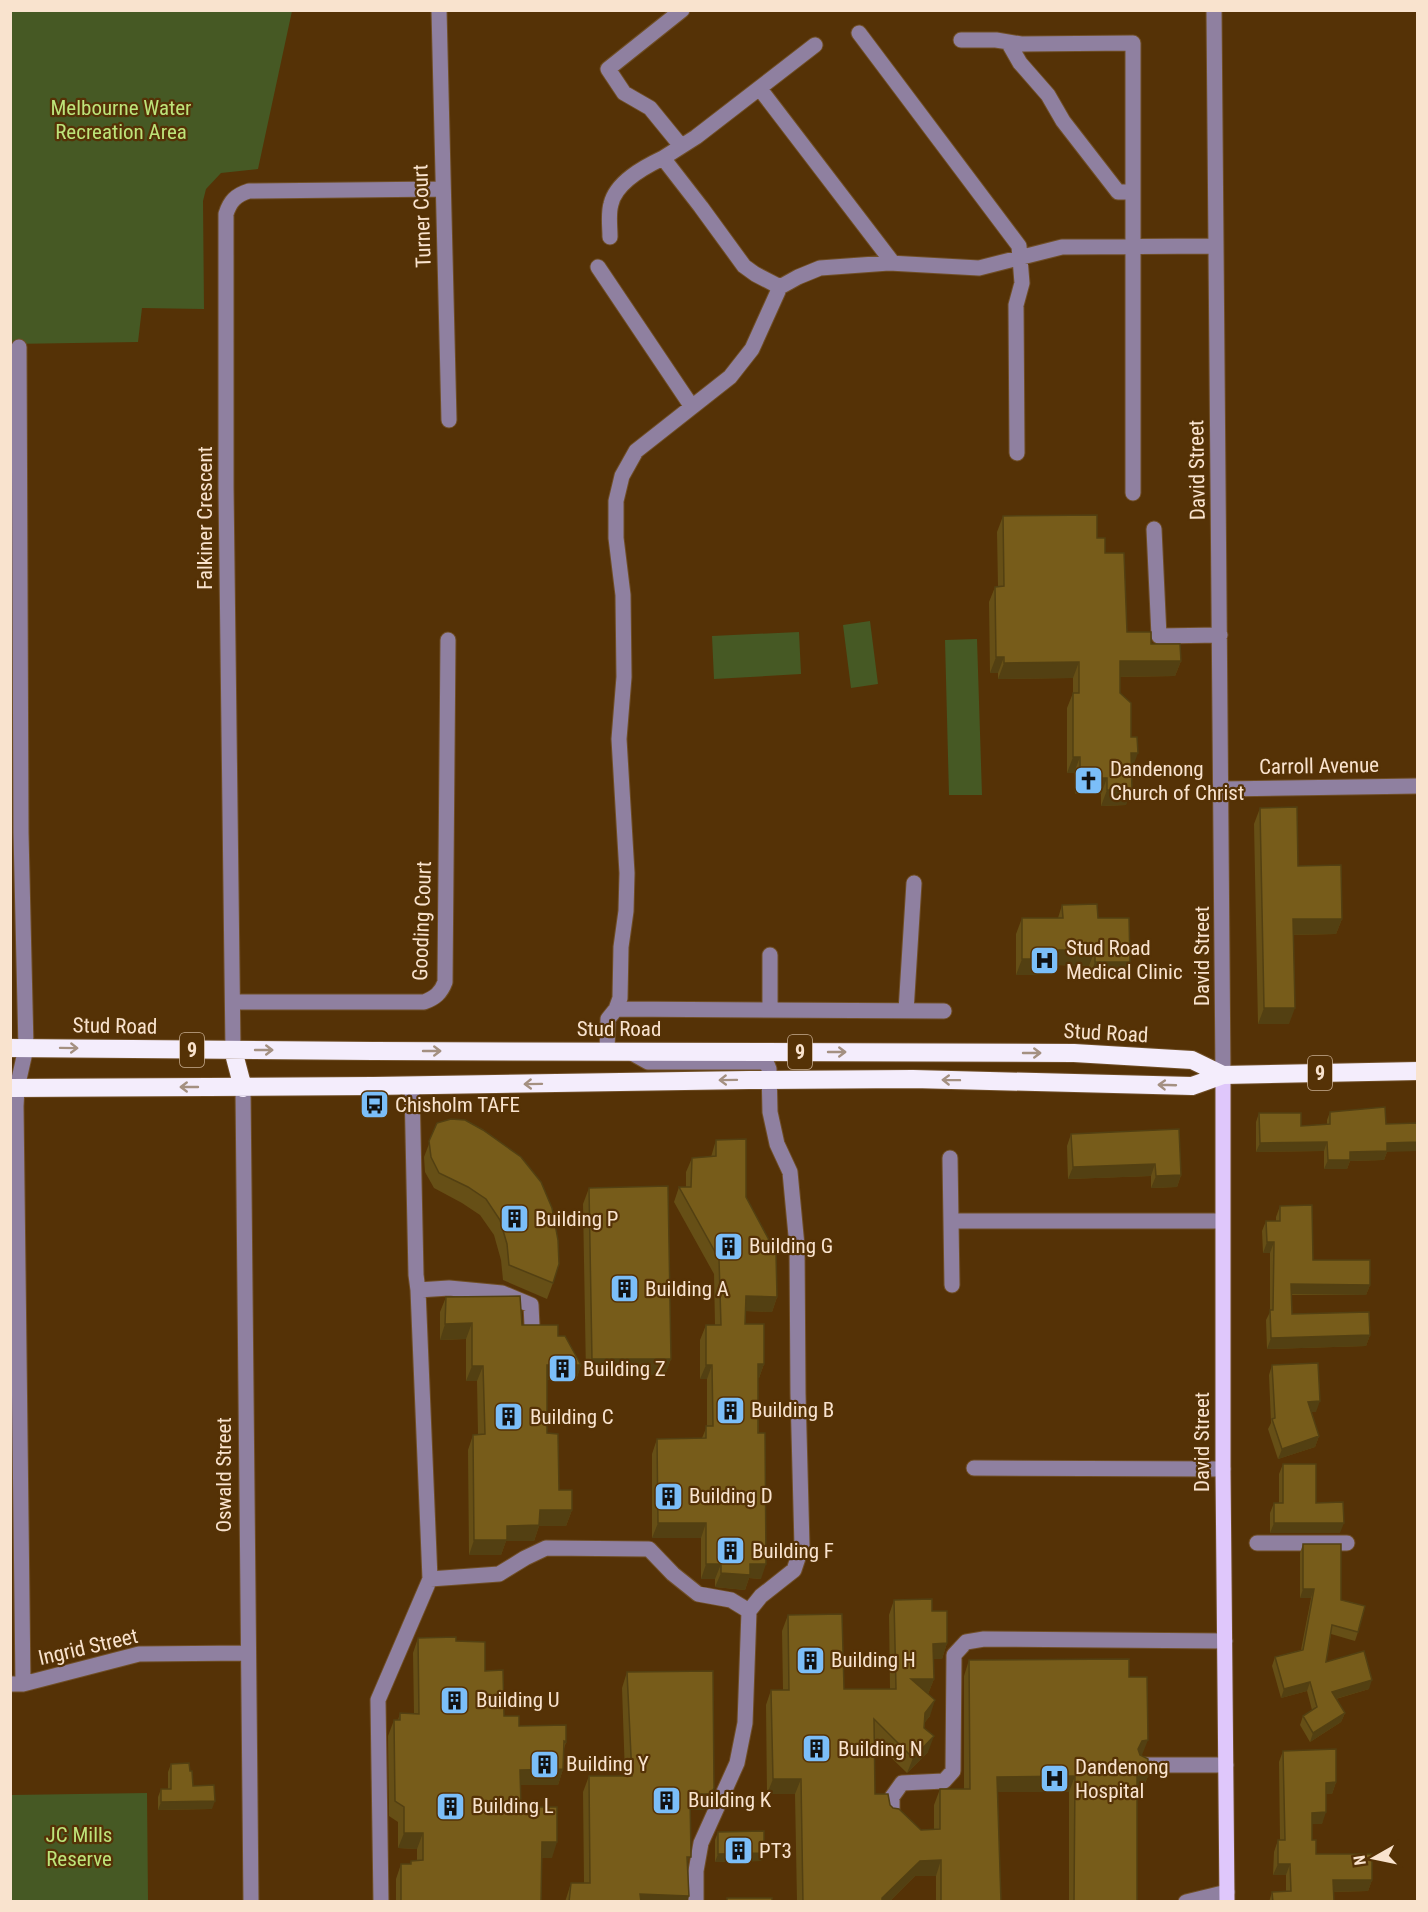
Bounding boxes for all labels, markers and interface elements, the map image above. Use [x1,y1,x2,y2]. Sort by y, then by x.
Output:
park label: Melbourne Water Recreation Area [51,96,191,144]
street label: Turner Court [408,164,436,268]
street label: David Street [1184,420,1210,520]
street label: Falkiner Crescent [193,446,217,590]
street label: Carroll Avenue [1259,753,1379,779]
place label: Dandenong Church of Christ [1110,757,1244,805]
church icon: Dandenong Church of Christ [1073,765,1105,797]
street label: Gooding Court [408,861,436,981]
street label: David Street [1190,906,1214,1006]
place label: Stud Road Medical Clinic [1066,936,1183,984]
hospital icon: Stud Road Medical Clinic [1029,944,1061,976]
street label: Stud Road [72,1013,158,1039]
street label: Stud Road [577,1017,661,1041]
street label: Stud Road [1063,1019,1149,1047]
road number: 9 [180,1033,204,1067]
road number: 9 [788,1035,812,1069]
one-way arrow [58,1042,78,1054]
one-way arrow [253,1044,273,1056]
one-way arrow [421,1045,441,1057]
one-way arrow [826,1046,846,1058]
one-way arrow [1021,1047,1041,1059]
road number: 9 [1308,1056,1332,1090]
one-way arrow [719,1074,739,1086]
one-way arrow [941,1074,961,1086]
one-way arrow [524,1078,544,1090]
one-way arrow [1157,1079,1177,1091]
one-way arrow [179,1082,199,1093]
bus stop icon: Chisholm TAFE [358,1089,390,1121]
place label: Chisholm TAFE [395,1093,520,1117]
building icon: Building P [498,1203,530,1235]
place label: Building P [535,1207,618,1231]
building icon: Building G [712,1230,744,1262]
place label: Building G [749,1234,833,1258]
building icon: Building A [608,1273,640,1305]
place label: Building A [645,1277,729,1301]
building icon: Building Z [546,1353,578,1385]
place label: Building Z [583,1357,666,1381]
street label: David Street [1190,1392,1214,1492]
building icon: Building B [714,1394,746,1426]
place label: Building B [751,1398,834,1422]
building icon: Building C [493,1401,525,1433]
place label: Building C [530,1405,614,1429]
street label: Oswald Street [212,1417,236,1533]
building icon: Building D [652,1480,684,1512]
place label: Building D [689,1484,773,1508]
building icon: Building F [715,1535,747,1567]
place label: Building F [752,1539,834,1563]
street label: Ingrid Street [36,1624,140,1670]
building icon: Building H [794,1644,826,1676]
place label: Building H [831,1648,916,1672]
building icon: Building U [439,1684,471,1716]
place label: Building U [476,1688,560,1712]
building icon: Building N [801,1733,833,1765]
place label: Building N [838,1737,923,1761]
building icon: Building Y [529,1748,561,1780]
place label: Building Y [566,1752,649,1776]
place label: Dandenong Hospital [1075,1755,1169,1803]
hospital icon: Dandenong Hospital [1038,1763,1070,1795]
building icon: Building K [651,1784,683,1816]
place label: Building K [688,1788,772,1812]
building icon: Building L [435,1790,467,1822]
place label: Building L [472,1794,554,1818]
park label: JC Mills Reserve [46,1823,112,1871]
north arrow [1344,1828,1404,1888]
building icon: PT3 [722,1835,754,1867]
place label: PT3 [759,1839,792,1863]
text: N [1350,1854,1370,1867]

